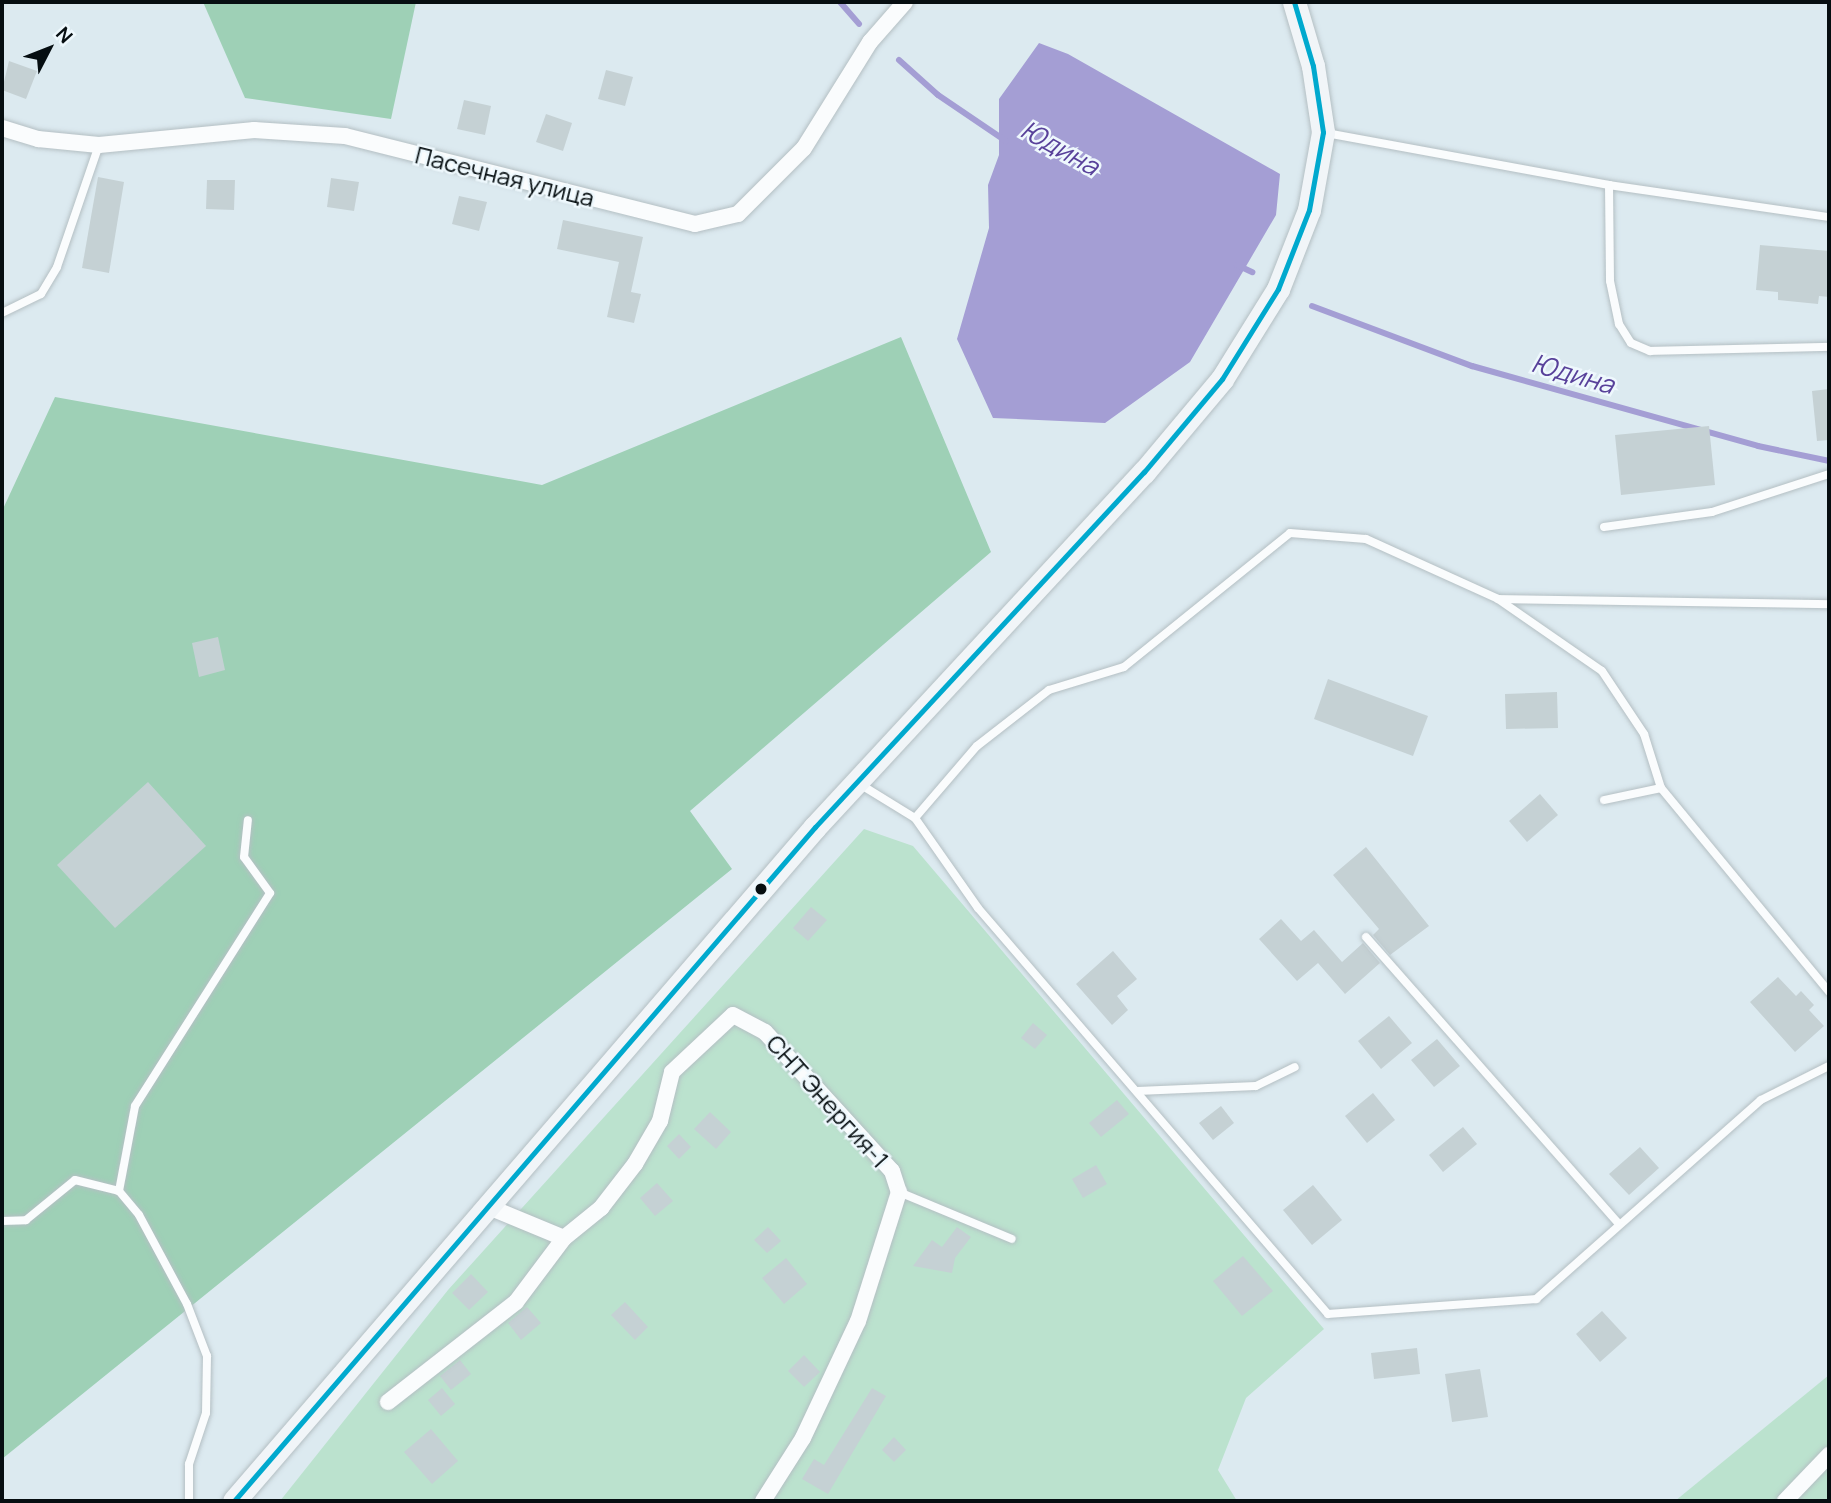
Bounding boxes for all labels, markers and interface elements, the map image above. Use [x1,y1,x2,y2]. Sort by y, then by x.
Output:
north arrow [14,14,84,84]
text: N [50,21,79,49]
water label: Юдина [1016,114,1104,182]
street label: Пасечная улица [412,140,598,212]
water label: Юдина [1528,347,1618,401]
unlabelled marker [754,882,768,896]
street label: СНТ Энергия-1 [761,1028,895,1174]

